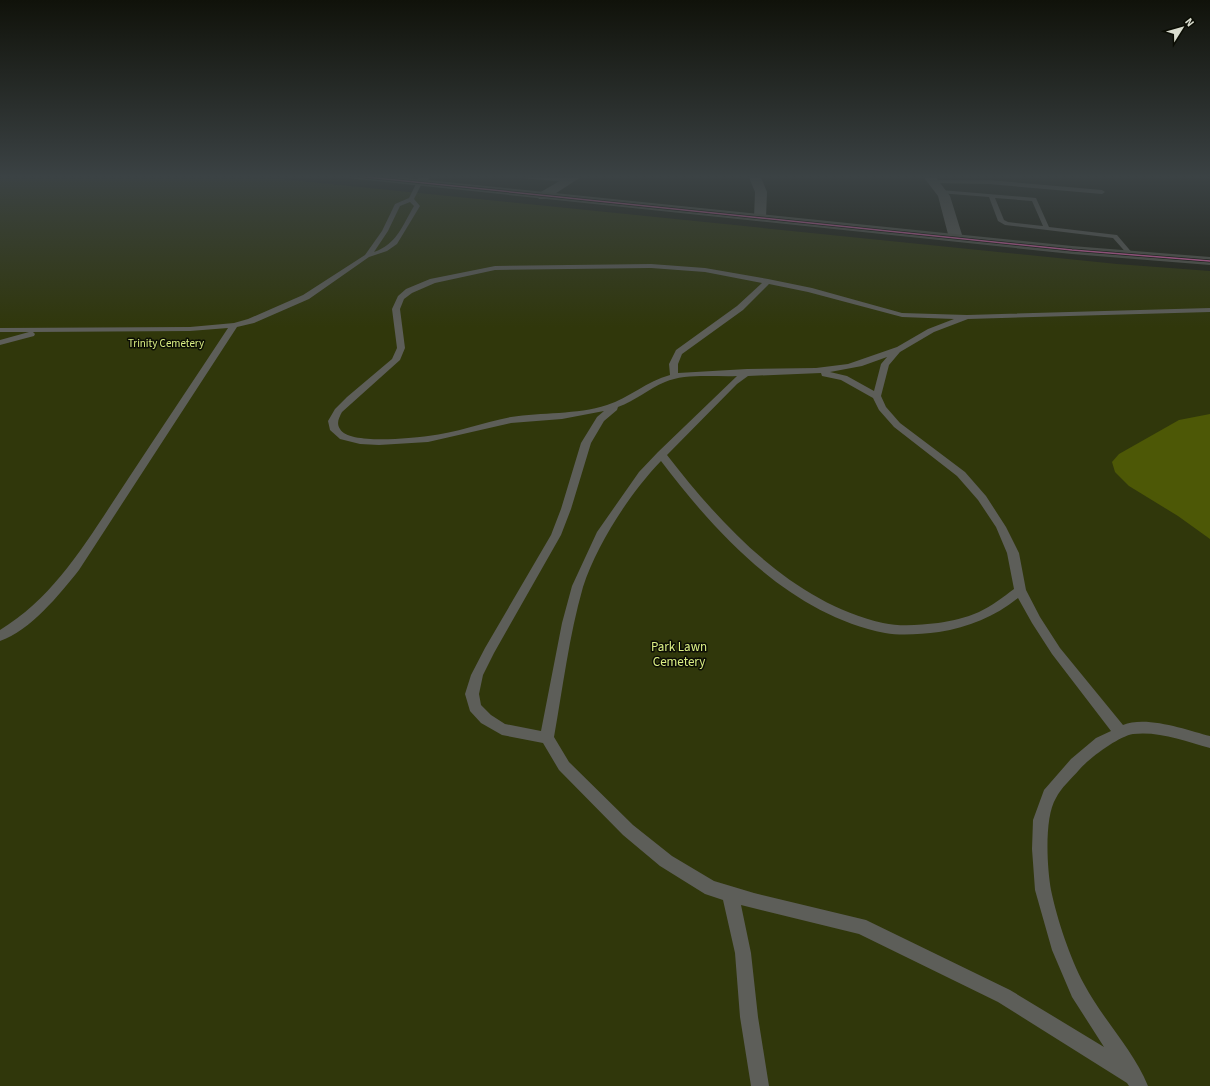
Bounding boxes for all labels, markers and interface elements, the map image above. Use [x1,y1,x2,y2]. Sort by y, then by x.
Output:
north arrow [1162,8,1202,48]
text: N [1181,15,1198,30]
park label: Trinity Cemetery [128,336,204,351]
park label: Park Lawn Cemetery [651,638,707,671]

